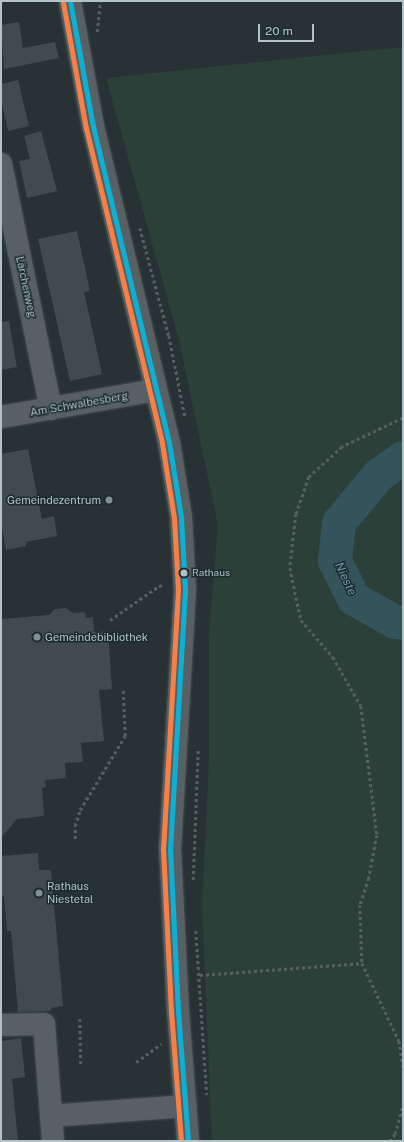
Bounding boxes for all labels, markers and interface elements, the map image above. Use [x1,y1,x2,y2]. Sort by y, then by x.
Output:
scale bar [260,16,316,42]
text: 20 m [265,24,293,38]
street label: Lärchenweg [13,255,39,319]
street label: Am Schwalbesberg [29,389,129,419]
place label: Gemeindezentrum [7,493,101,507]
marker: Gemeindezentrum [104,495,114,505]
water label: Nieste [331,560,359,598]
place label: Rathaus [192,567,230,579]
marker: Rathaus [179,568,189,578]
place label: Gemeindebibliothek [45,630,148,644]
marker: Gemeindebibliothek [32,632,42,642]
place label: Rathaus Niestetal [47,880,93,906]
marker: Rathaus Niestetal [34,888,44,898]

